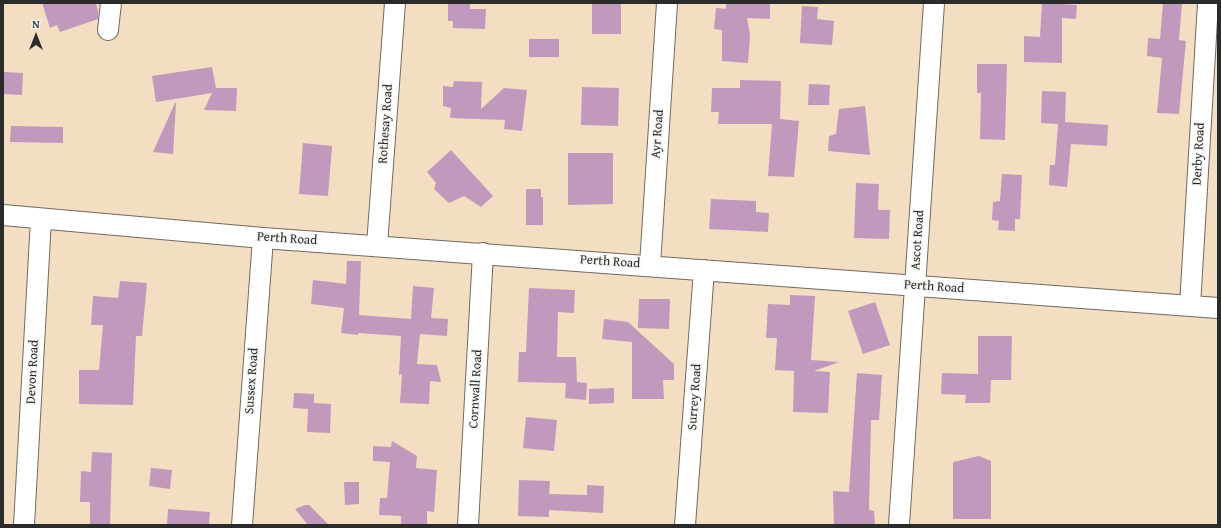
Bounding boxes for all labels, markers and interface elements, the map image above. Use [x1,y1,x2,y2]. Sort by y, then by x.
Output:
north arrow [16,16,56,56]
text: N [32,16,40,32]
street label: Rothesay Road [375,84,397,164]
street label: Ayr Road [649,109,667,159]
street label: Derby Road [1190,122,1208,186]
street label: Ascot Road [908,209,928,271]
street label: Perth Road [256,229,318,249]
street label: Perth Road [579,252,641,272]
street label: Perth Road [903,277,965,297]
street label: Devon Road [24,340,42,404]
street label: Sussex Road [242,347,262,415]
street label: Cornwall Road [466,349,486,429]
street label: Surrey Road [685,363,705,431]

